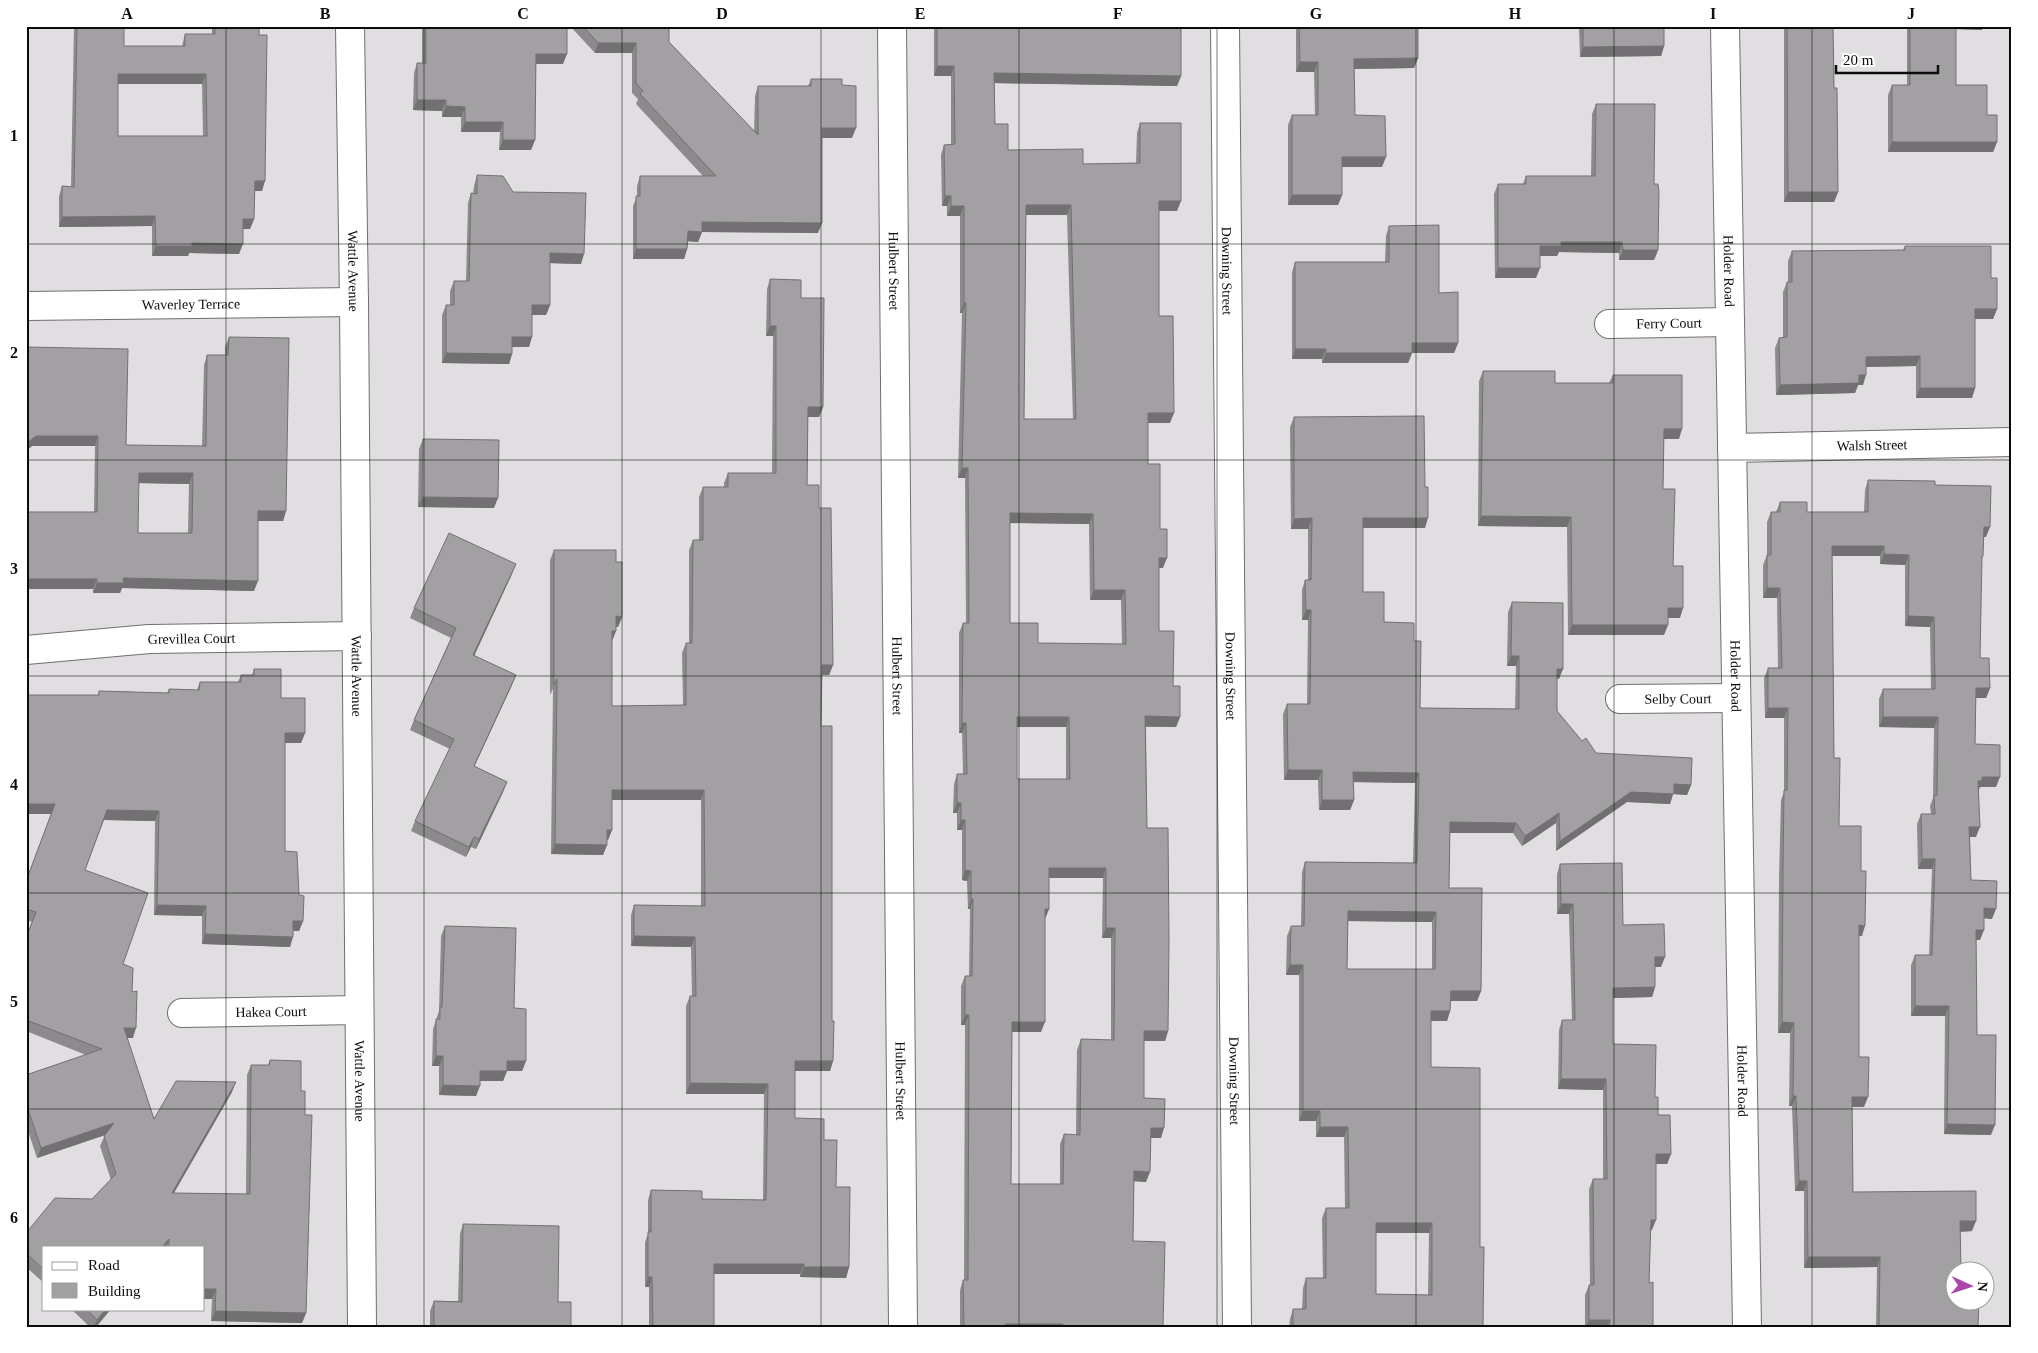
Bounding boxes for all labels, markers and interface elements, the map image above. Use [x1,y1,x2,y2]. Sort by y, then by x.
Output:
text: A [121,5,133,22]
text: B [320,5,331,22]
text: C [517,5,529,22]
text: D [716,5,728,22]
text: E [915,5,925,22]
text: F [1113,5,1123,22]
text: G [1310,5,1323,22]
text: H [1509,5,1522,22]
text: I [1710,5,1716,22]
text: J [1907,5,1915,22]
scale bar [1836,42,1938,74]
text: 20 m [1843,52,1874,68]
text: 1 [10,127,18,144]
street label: Downing Street [1219,227,1235,315]
street label: Wattle Avenue [345,230,362,312]
street label: Hulbert Street [886,231,902,311]
street label: Holder Road [1721,235,1737,307]
street label: Waverley Terrace [142,296,240,312]
street label: Ferry Court [1636,315,1702,331]
text: 2 [10,344,18,361]
street label: Walsh Street [1836,437,1908,453]
text: 3 [10,560,18,577]
street label: Grevillea Court [148,630,235,647]
street label: Downing Street [1223,632,1239,720]
street label: Wattle Avenue [349,635,365,717]
street label: Hulbert Street [890,636,905,716]
street label: Holder Road [1728,640,1744,712]
street label: Selby Court [1644,691,1712,706]
text: 4 [10,776,18,793]
text: 5 [10,993,18,1010]
street label: Hakea Court [235,1003,307,1020]
street label: Downing Street [1227,1037,1243,1125]
street label: Wattle Avenue [352,1040,368,1122]
street label: Hulbert Street [893,1041,909,1121]
street label: Holder Road [1735,1045,1751,1117]
text: 6 [10,1209,18,1226]
legend [42,1246,205,1310]
text: Road [88,1257,120,1273]
north arrow [1946,1260,1996,1310]
text: N [1975,1281,1990,1292]
text: Building [88,1283,141,1299]

